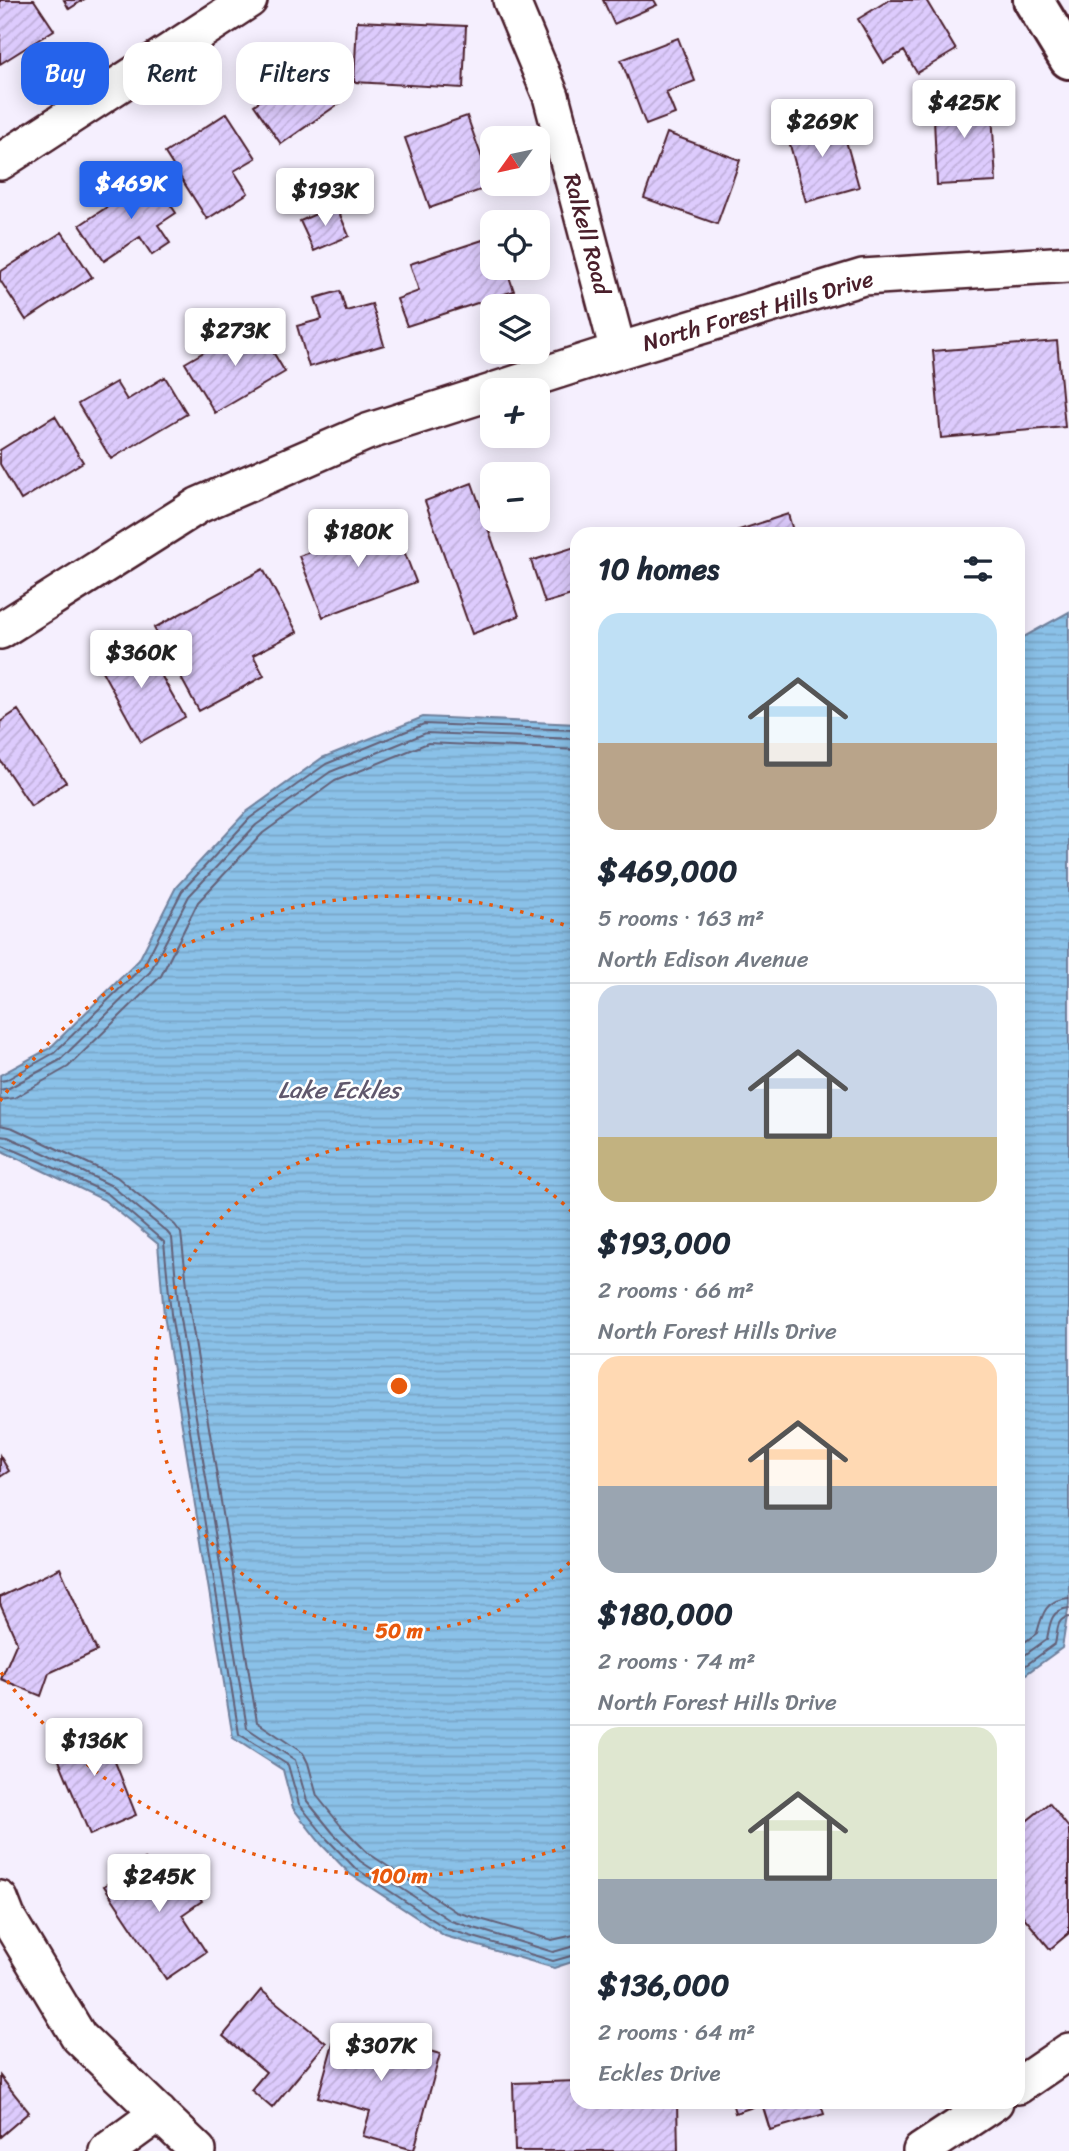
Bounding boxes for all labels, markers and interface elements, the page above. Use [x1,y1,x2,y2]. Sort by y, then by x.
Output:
chip: Buy [21,42,109,105]
chip: Rent [123,42,222,105]
chip: Filters [236,42,354,105]
pin: $425K [915,80,1013,140]
text: $425K [928,82,1000,123]
pin: $269K [773,100,871,159]
text: $269K [787,101,857,142]
north arrow [480,126,550,196]
map controls [480,126,550,532]
pin: $469K [82,162,180,221]
text: $469K [95,163,167,204]
pin: $193K [276,168,374,228]
street label: Ralkell Road [551,169,623,301]
text: $193K [292,170,358,211]
button: locate [480,210,550,280]
street label: North Forest Hills Drive [638,258,879,364]
button: layers [480,294,550,364]
pin: $273K [186,308,284,368]
text: $273K [201,310,269,351]
button: + [480,378,550,448]
button: − [480,462,550,532]
pin: $180K [309,510,407,569]
text: $180K [324,511,392,552]
text: 10 homes [598,542,719,596]
icon: filters [959,550,997,588]
pin: $360K [92,630,190,690]
text: $360K [106,632,176,673]
icon: home [735,659,861,785]
text: $469,000 [598,844,737,898]
text: 5 rooms · 163 m² [598,898,764,939]
text: North Edison Avenue [598,939,809,980]
icon: home [735,1031,861,1157]
water label: Lake Eckles [278,1069,403,1111]
text: $193,000 [598,1216,731,1270]
text: 2 rooms · 66 m² [598,1270,754,1311]
text: North Forest Hills Drive [598,1311,837,1352]
centre of rings [387,1374,411,1398]
icon: home [735,1402,861,1528]
text: $180,000 [598,1587,733,1641]
text: 50 m [375,1612,424,1650]
text: 2 rooms · 74 m² [598,1641,755,1682]
text: North Forest Hills Drive [598,1682,837,1723]
pin: $136K [45,1718,143,1778]
text: $136K [61,1720,127,1761]
icon: home [735,1773,861,1899]
pin: $245K [110,1854,208,1914]
text: $245K [123,1856,195,1897]
text: 100 m [370,1857,428,1895]
text: $136,000 [598,1958,730,2012]
text: 2 rooms · 64 m² [598,2012,755,2053]
pin: $307K [332,2024,430,2083]
text: $307K [346,2025,416,2066]
text: Eckles Drive [598,2053,721,2094]

